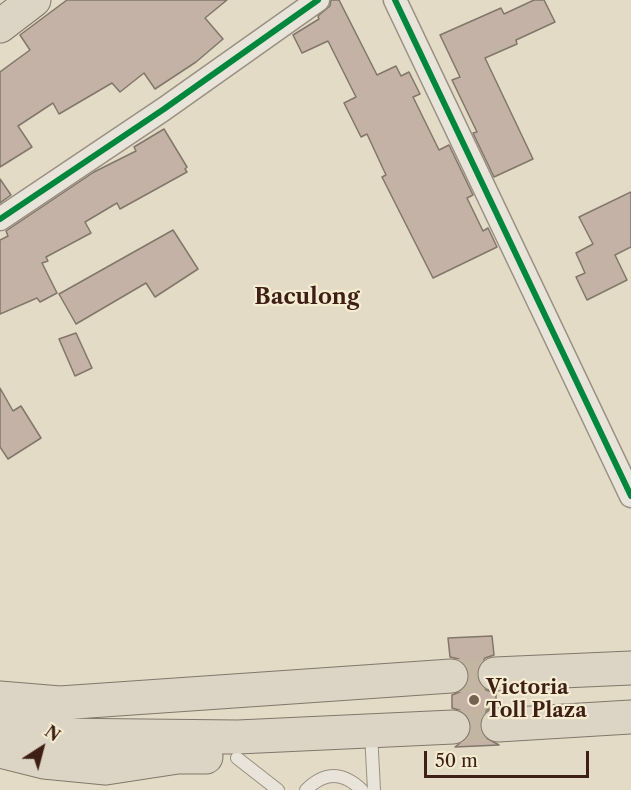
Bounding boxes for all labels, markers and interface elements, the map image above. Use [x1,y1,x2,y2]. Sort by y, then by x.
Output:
district label: Baculong [254,285,360,311]
place label: Victoria Toll Plaza [486,676,587,723]
marker: Victoria Toll Plaza [467,693,481,707]
north arrow [12,718,72,778]
text: N [41,721,64,746]
scale bar [427,739,592,777]
text: 50 m [435,750,478,772]

